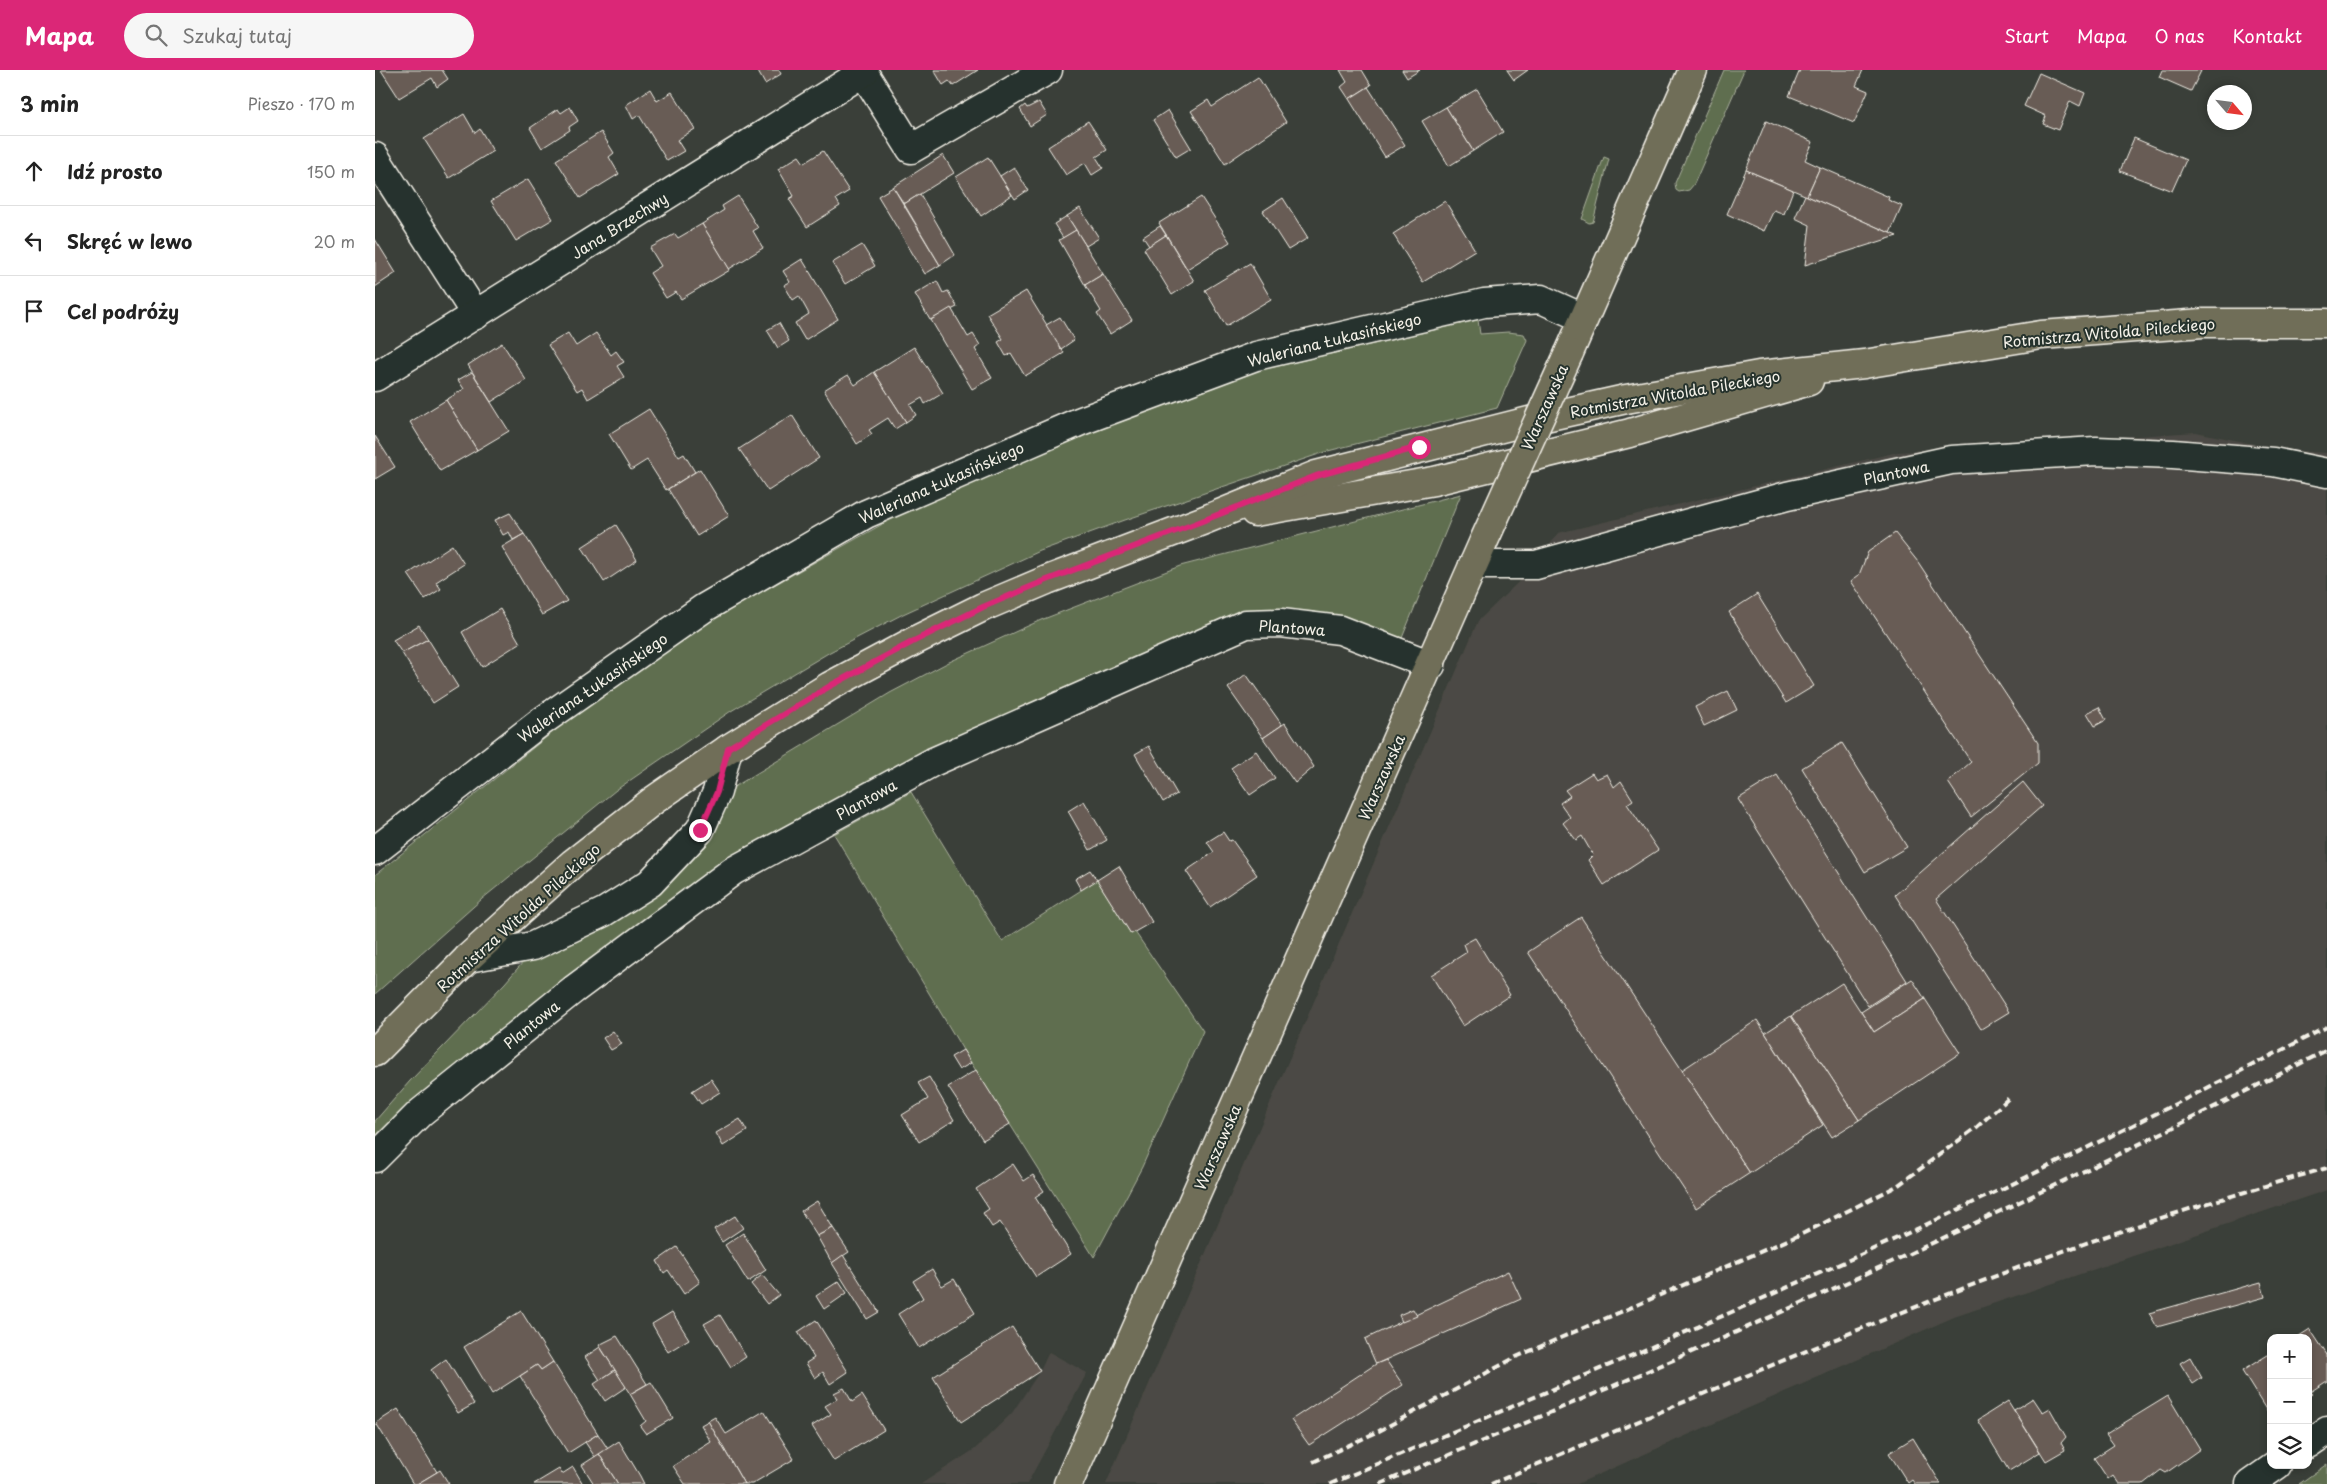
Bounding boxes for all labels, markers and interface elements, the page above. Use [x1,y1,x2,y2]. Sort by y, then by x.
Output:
search box [124,13,474,58]
text: Mapa [25,17,94,53]
icon: search [142,21,170,49]
text: Szukaj tutaj [182,21,292,49]
text: Start [2004,22,2049,49]
text: Mapa [2077,22,2126,49]
text: O nas [2154,22,2204,49]
text: Kontakt [2232,22,2302,49]
north arrow [2207,85,2252,130]
text: 3 min [20,87,79,119]
text: Pieszo · 170 m [248,91,355,115]
icon: ahead [20,157,48,185]
text: Idź prosto [67,157,163,185]
text: 150 m [307,159,355,183]
street label: Jana Brzechwy [566,186,672,264]
icon: left [20,227,48,255]
text: Skręć w lewo [67,227,192,255]
text: 20 m [314,229,355,253]
icon: arrive [20,297,48,325]
text: Cel podróży [67,297,179,325]
street label: Waleriana Łukasińskiego [1245,306,1423,372]
street label: Rotmistrza Witolda Pileckiego [2002,311,2216,353]
street label: Warszawska [1515,360,1573,454]
street label: Rotmistrza Witolda Pileckiego [1568,363,1782,423]
street label: Waleriana Łukasińskiego [855,435,1027,529]
route start [1408,436,1431,459]
street label: Plantowa [1861,454,1932,490]
street label: Plantowa [1258,613,1327,641]
street label: Waleriana Łukasińskiego [512,626,672,748]
street label: Warszawska [1352,730,1410,824]
street label: Plantowa [831,772,901,825]
route end [689,819,712,842]
street label: Rotmistrza Witolda Pileckiego [431,837,605,997]
street label: Plantowa [498,994,565,1054]
street label: Warszawska [1188,1100,1246,1194]
map controls [2267,1334,2312,1469]
button: + [2267,1334,2312,1379]
button: − [2267,1379,2312,1424]
button: layers [2267,1424,2312,1469]

